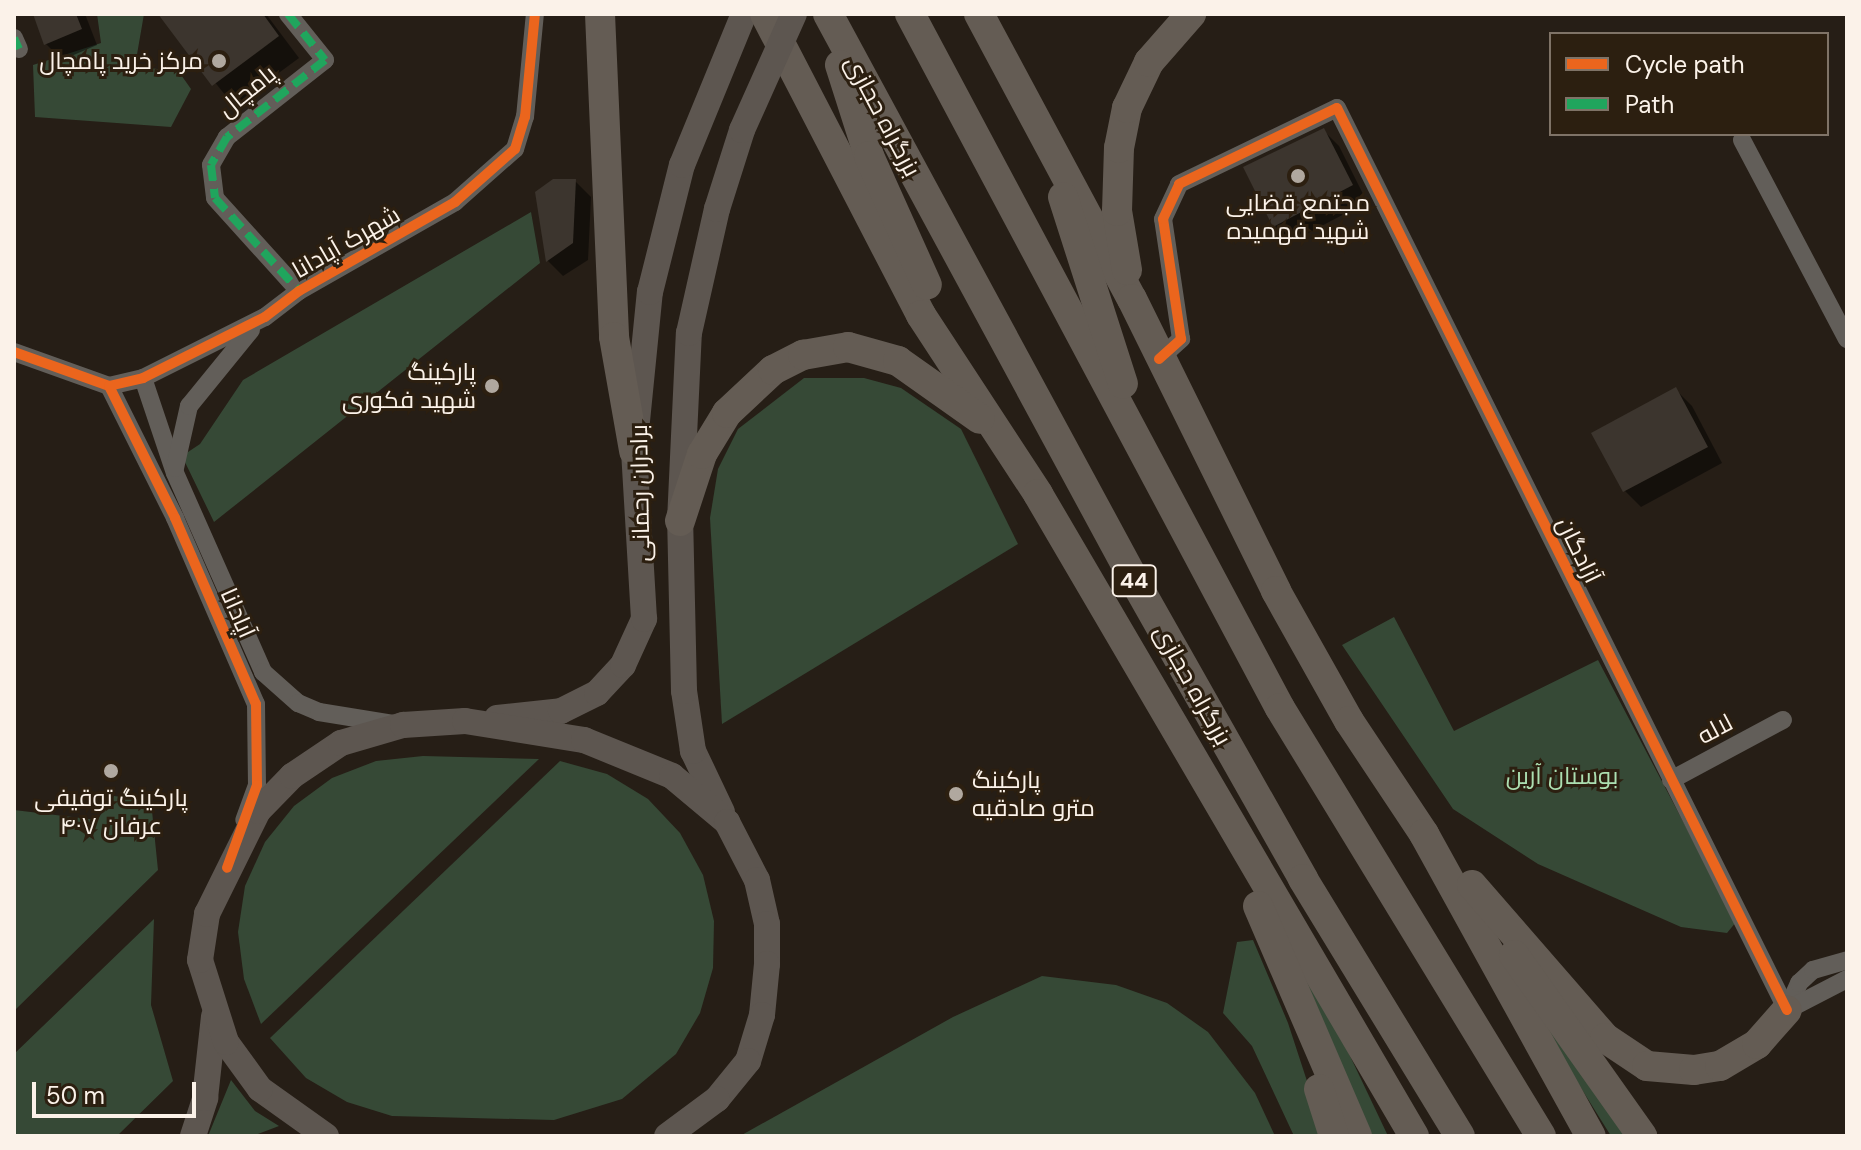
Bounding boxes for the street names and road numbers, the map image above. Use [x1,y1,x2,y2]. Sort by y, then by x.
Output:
street label: بزرگراه حجازی [839,51,927,181]
street label: پامچال [212,59,282,123]
street label: شهرک آپادانا [287,200,405,284]
street label: برادران رحمانی [624,424,656,562]
street label: آزادگان [1551,512,1607,588]
road number: 44 [1110,563,1158,599]
street label: آپادانا [214,584,262,642]
street label: بزرگراه حجازی [1148,620,1238,750]
street label: لاله [1692,708,1738,750]

